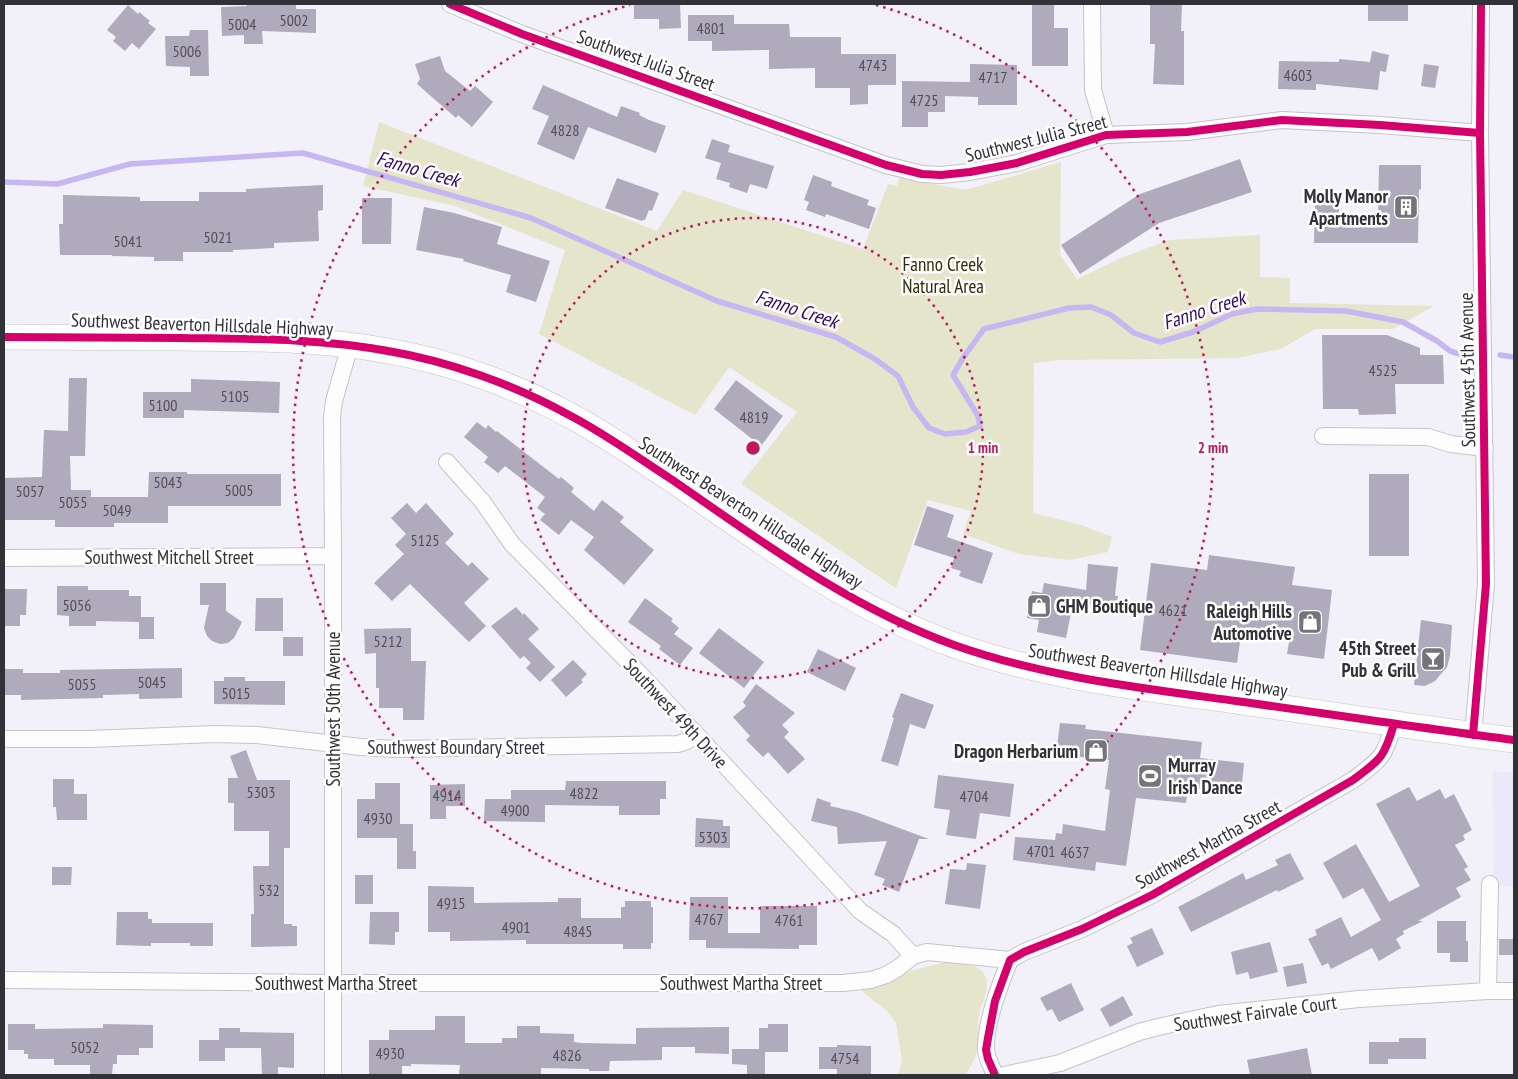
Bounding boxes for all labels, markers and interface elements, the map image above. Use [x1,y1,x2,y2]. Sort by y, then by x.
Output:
house number: 5002 [280,10,308,30]
house number: 5004 [228,14,256,34]
house number: 4801 [697,18,725,38]
street label: Southwest Julia Street [574,24,719,96]
house number: 5006 [173,41,201,61]
house number: 4743 [859,55,887,75]
house number: 4603 [1284,65,1312,85]
house number: 4717 [979,67,1007,87]
house number: 4725 [910,90,938,110]
street label: Southwest Julia Street [963,109,1110,167]
house number: 4828 [551,120,579,140]
water label: Fanno Creek [373,145,465,194]
place label: Molly Manor Apartments [1304,184,1388,230]
building icon: Molly Manor Apartments [1393,194,1419,220]
house number: 5021 [204,227,232,247]
house number: 5041 [114,231,142,251]
park label: Fanno Creek Natural Area [902,252,984,298]
water label: Fanno Creek [752,283,844,335]
water label: Fanno Creek [1159,284,1251,336]
street label: Southwest 45th Avenue [1454,292,1480,448]
street label: Southwest Beaverton Hillsdale Highway [71,307,334,341]
house number: 4525 [1369,360,1397,380]
house number: 5105 [221,386,249,406]
house number: 5100 [149,395,177,415]
house number: 4819 [740,407,768,427]
street label: Southwest Beaverton Hillsdale Highway [635,431,868,594]
text: 1 min [968,438,998,457]
text: 2 min [1198,438,1228,457]
centre of rings [744,439,762,457]
house number: 5043 [154,472,182,492]
house number: 5005 [225,480,253,500]
house number: 5057 [16,481,44,501]
house number: 5055 [59,492,87,512]
house number: 5049 [103,500,131,520]
house number: 5125 [411,530,439,550]
street label: Southwest Mitchell Street [84,545,254,569]
shop icon: GHM Boutique [1026,593,1052,619]
place label: GHM Boutique [1056,594,1153,618]
house number: 5056 [63,595,91,615]
place label: Raleigh Hills Automotive [1206,599,1292,645]
house number: 4621 [1159,600,1187,620]
shop icon: Raleigh Hills Automotive [1297,609,1323,635]
street label: Southwest 50th Avenue [321,631,345,786]
house number: 5212 [374,631,402,651]
place label: 45th Street Pub & Grill [1339,636,1416,682]
street label: Southwest Beaverton Hillsdale Highway [1027,638,1290,702]
bar icon: 45th Street Pub & Grill [1420,646,1446,672]
street label: Southwest 49th Drive [619,653,733,773]
house number: 5045 [138,672,166,692]
house number: 5055 [68,674,96,694]
house number: 5015 [222,683,250,703]
street label: Southwest Boundary Street [367,735,546,759]
shop icon: Dragon Herbarium [1083,738,1109,764]
place label: Dragon Herbarium [954,739,1078,763]
place label: Murray Irish Dance [1168,753,1243,799]
sports icon: Murray Irish Dance [1137,763,1163,789]
house number: 5303 [247,782,275,802]
house number: 4822 [570,783,598,803]
house number: 4914 [433,785,461,805]
house number: 4704 [960,786,988,806]
street label: Southwest Martha Street [1131,794,1286,894]
house number: 4900 [501,800,529,820]
house number: 4930 [364,808,392,828]
house number: 5303 [699,827,727,847]
house number: 4701 [1027,841,1055,861]
house number: 4637 [1061,842,1089,862]
house number: 532 [258,880,280,900]
house number: 4915 [437,893,465,913]
house number: 4767 [695,909,723,929]
house number: 4761 [775,910,803,930]
house number: 4901 [502,917,530,937]
house number: 4845 [564,921,592,941]
street label: Southwest Martha Street [255,971,418,995]
street label: Southwest Martha Street [660,971,823,995]
street label: Southwest Fairvale Court [1172,990,1339,1036]
house number: 5052 [71,1037,99,1057]
house number: 4930 [376,1043,404,1063]
house number: 4826 [553,1045,581,1065]
house number: 4754 [831,1048,859,1068]

